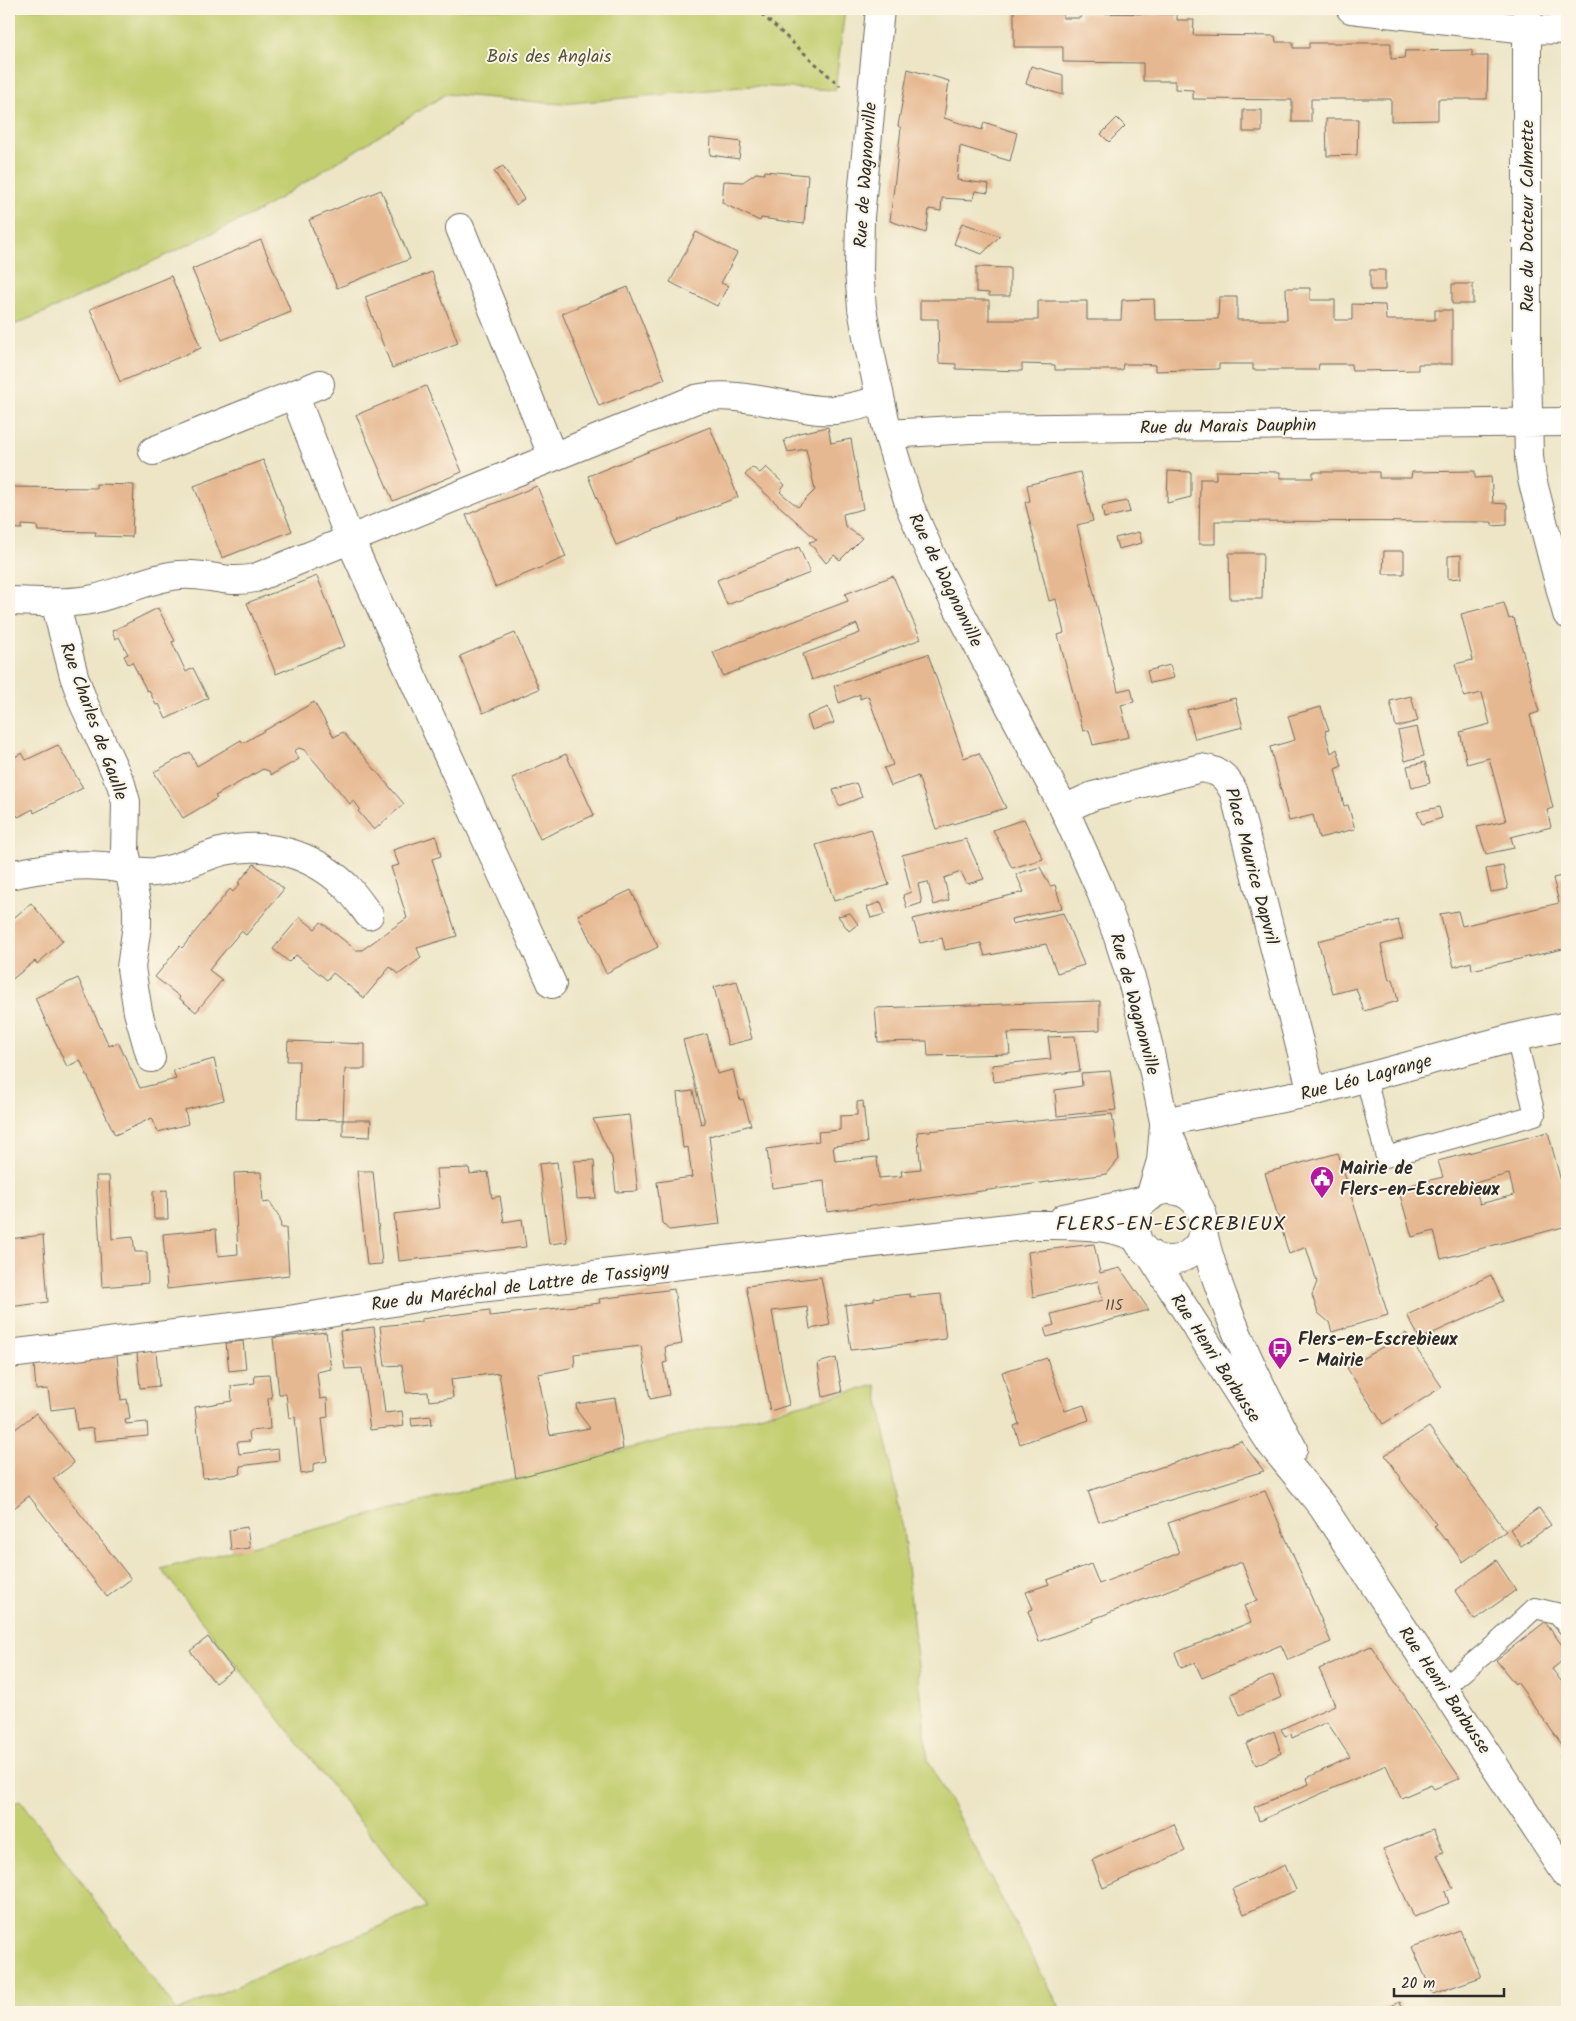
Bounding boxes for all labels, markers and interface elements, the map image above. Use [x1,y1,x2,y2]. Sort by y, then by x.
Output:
park label: Bois des Anglais [487,43,612,72]
street label: Rue de Wagnonville [847,101,886,249]
street label: Rue du Docteur Calmette [1514,120,1543,312]
street label: Rue du Marais Dauphin [1140,411,1316,444]
street label: Rue de Wagnonville [900,509,990,653]
street label: Rue Charles de Gaulle [51,639,135,804]
street label: Place Maurice Dapvril [1216,785,1286,949]
street label: Rue de Wagnonville [1101,930,1166,1079]
street label: Rue Léo Lagrange [1297,1047,1435,1110]
place label: Mairie de Flers-en-Escrebieux [1340,1155,1500,1205]
public building icon: Mairie de Flers-en-Escrebieux [1309,1165,1335,1199]
district label: FLERS-EN-ESCREBIEUX [1056,1209,1286,1241]
street label: Rue du Maréchal de Lattre de Tassigny [370,1255,671,1320]
street label: Rue Henri Barbusse [1162,1288,1268,1429]
house number: 115 [1105,1294,1124,1318]
place label: Flers-en-Escrebieux – Mairie [1298,1326,1458,1376]
bus stop icon: Flers-en-Escrebieux – Mairie [1267,1336,1293,1370]
street label: Rue Henri Barbusse [1390,1621,1497,1761]
scale bar [1394,1966,1504,1998]
text: 20 m [1401,1972,1435,1996]

